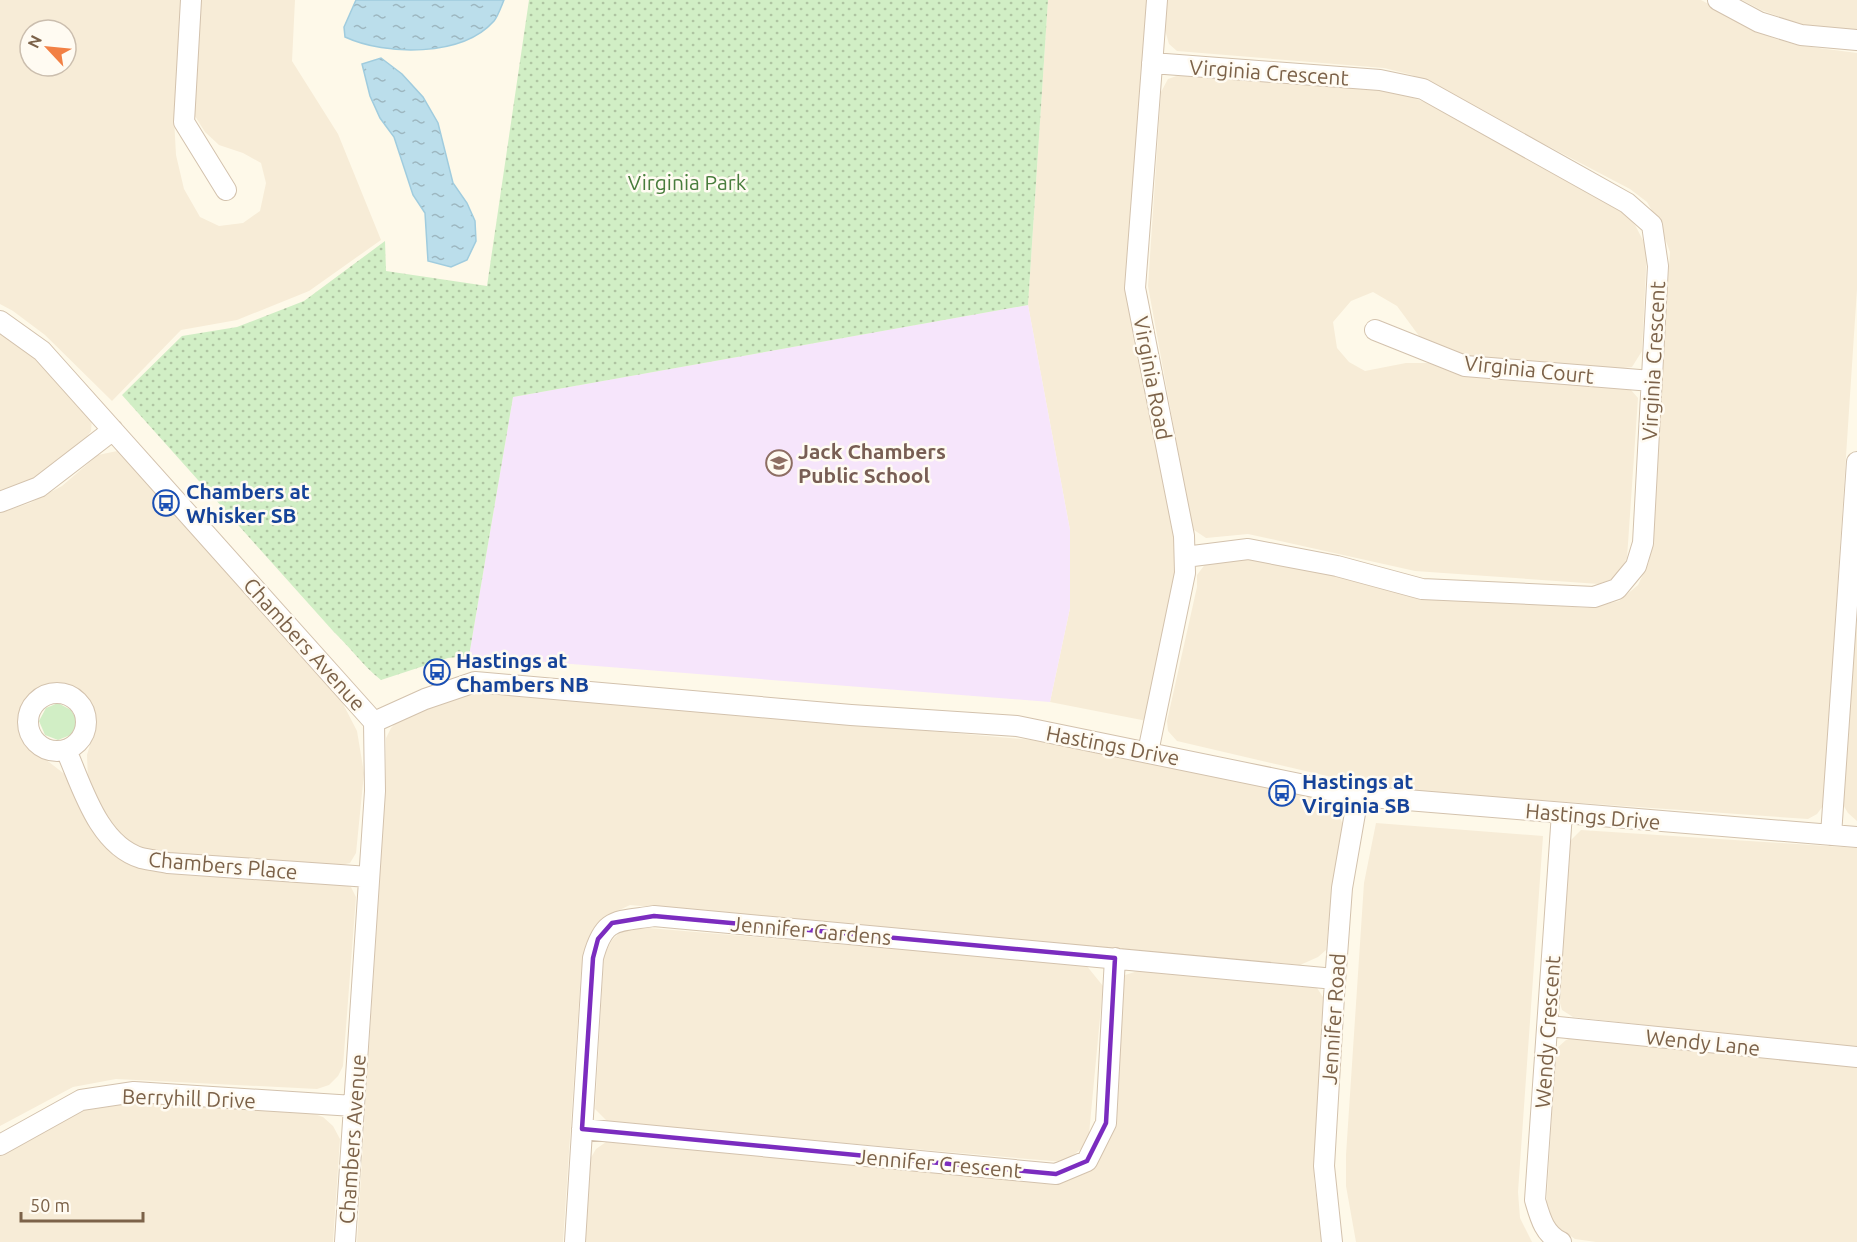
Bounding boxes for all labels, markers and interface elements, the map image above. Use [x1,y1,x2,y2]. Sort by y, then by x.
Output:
north arrow [18,18,78,78]
text: N [24,32,45,51]
street label: Virginia Crescent [1188,54,1350,90]
park label: Virginia Park [628,170,747,194]
street label: Virginia Crescent [1637,280,1669,442]
street label: Virginia Road [1129,314,1177,442]
street label: Virginia Court [1463,350,1595,388]
place label: Jack Chambers Public School [798,439,946,487]
school or university icon: Jack Chambers Public School [764,448,794,478]
place label: Chambers at Whisker SB [186,479,310,527]
bus stop icon: Chambers at Whisker SB [151,488,181,518]
street label: Chambers Avenue [239,573,371,715]
place label: Hastings at Chambers NB [456,648,589,696]
bus stop icon: Hastings at Chambers NB [422,657,452,687]
street label: Hastings Drive [1044,720,1182,770]
place label: Hastings at Virginia SB [1302,769,1413,817]
bus stop icon: Hastings at Virginia SB [1267,778,1297,808]
street label: Hastings Drive [1524,798,1662,834]
street label: Chambers Place [147,847,299,883]
street label: Jennifer Gardens [730,911,892,949]
street label: Jennifer Road [1316,952,1350,1086]
street label: Wendy Crescent [1530,955,1564,1109]
street label: Wendy Lane [1645,1024,1761,1060]
street label: Chambers Avenue [334,1053,370,1225]
street label: Berryhill Drive [122,1084,256,1112]
street label: Jennifer Crescent [855,1144,1023,1182]
scale bar [21,1185,142,1223]
text: 50 m [30,1195,70,1215]

